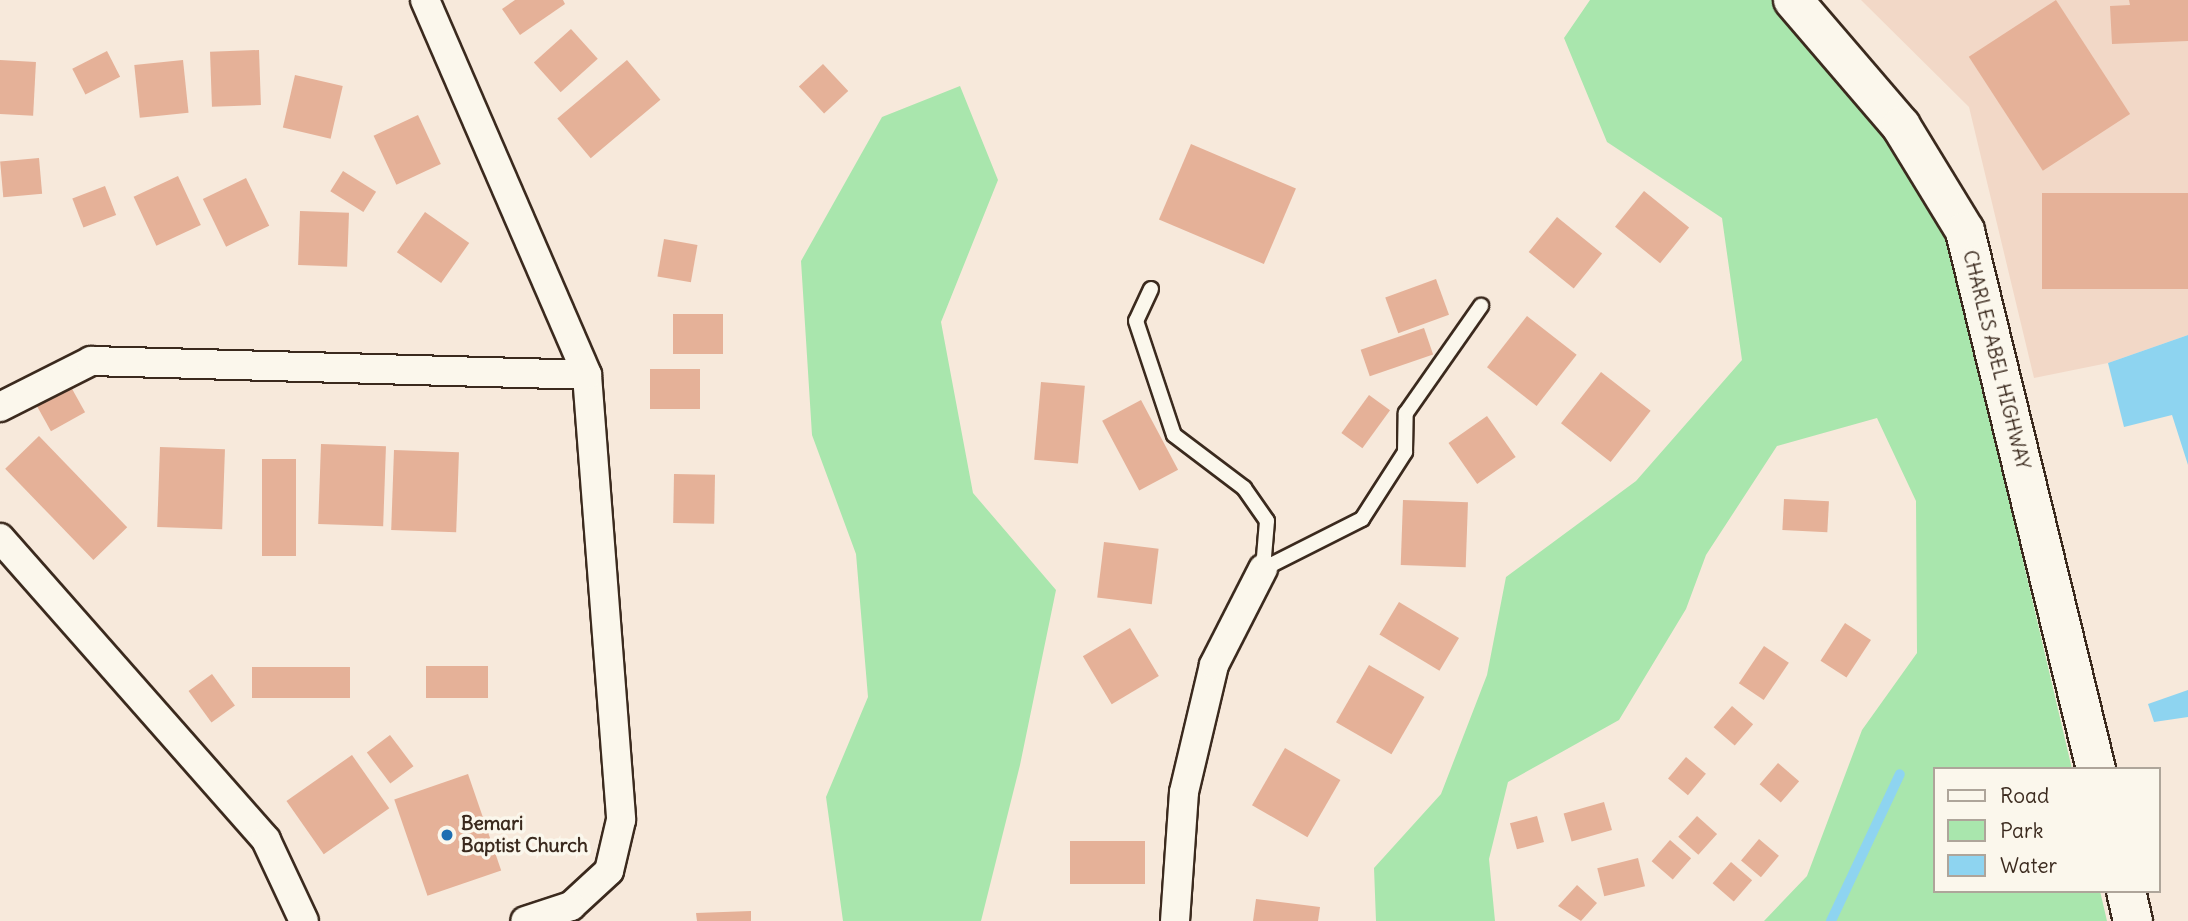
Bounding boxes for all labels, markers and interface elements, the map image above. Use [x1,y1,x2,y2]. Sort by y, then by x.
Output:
street label: CHARLES ABEL HIGHWAY [1958,248,2034,472]
legend [1932,767,2160,893]
text: Road [2000,782,2049,809]
place label: Bemari Baptist Church [461,813,588,857]
text: Park [2000,817,2043,844]
marker: Bemari Baptist Church [439,827,455,843]
text: Water [2000,852,2057,879]

